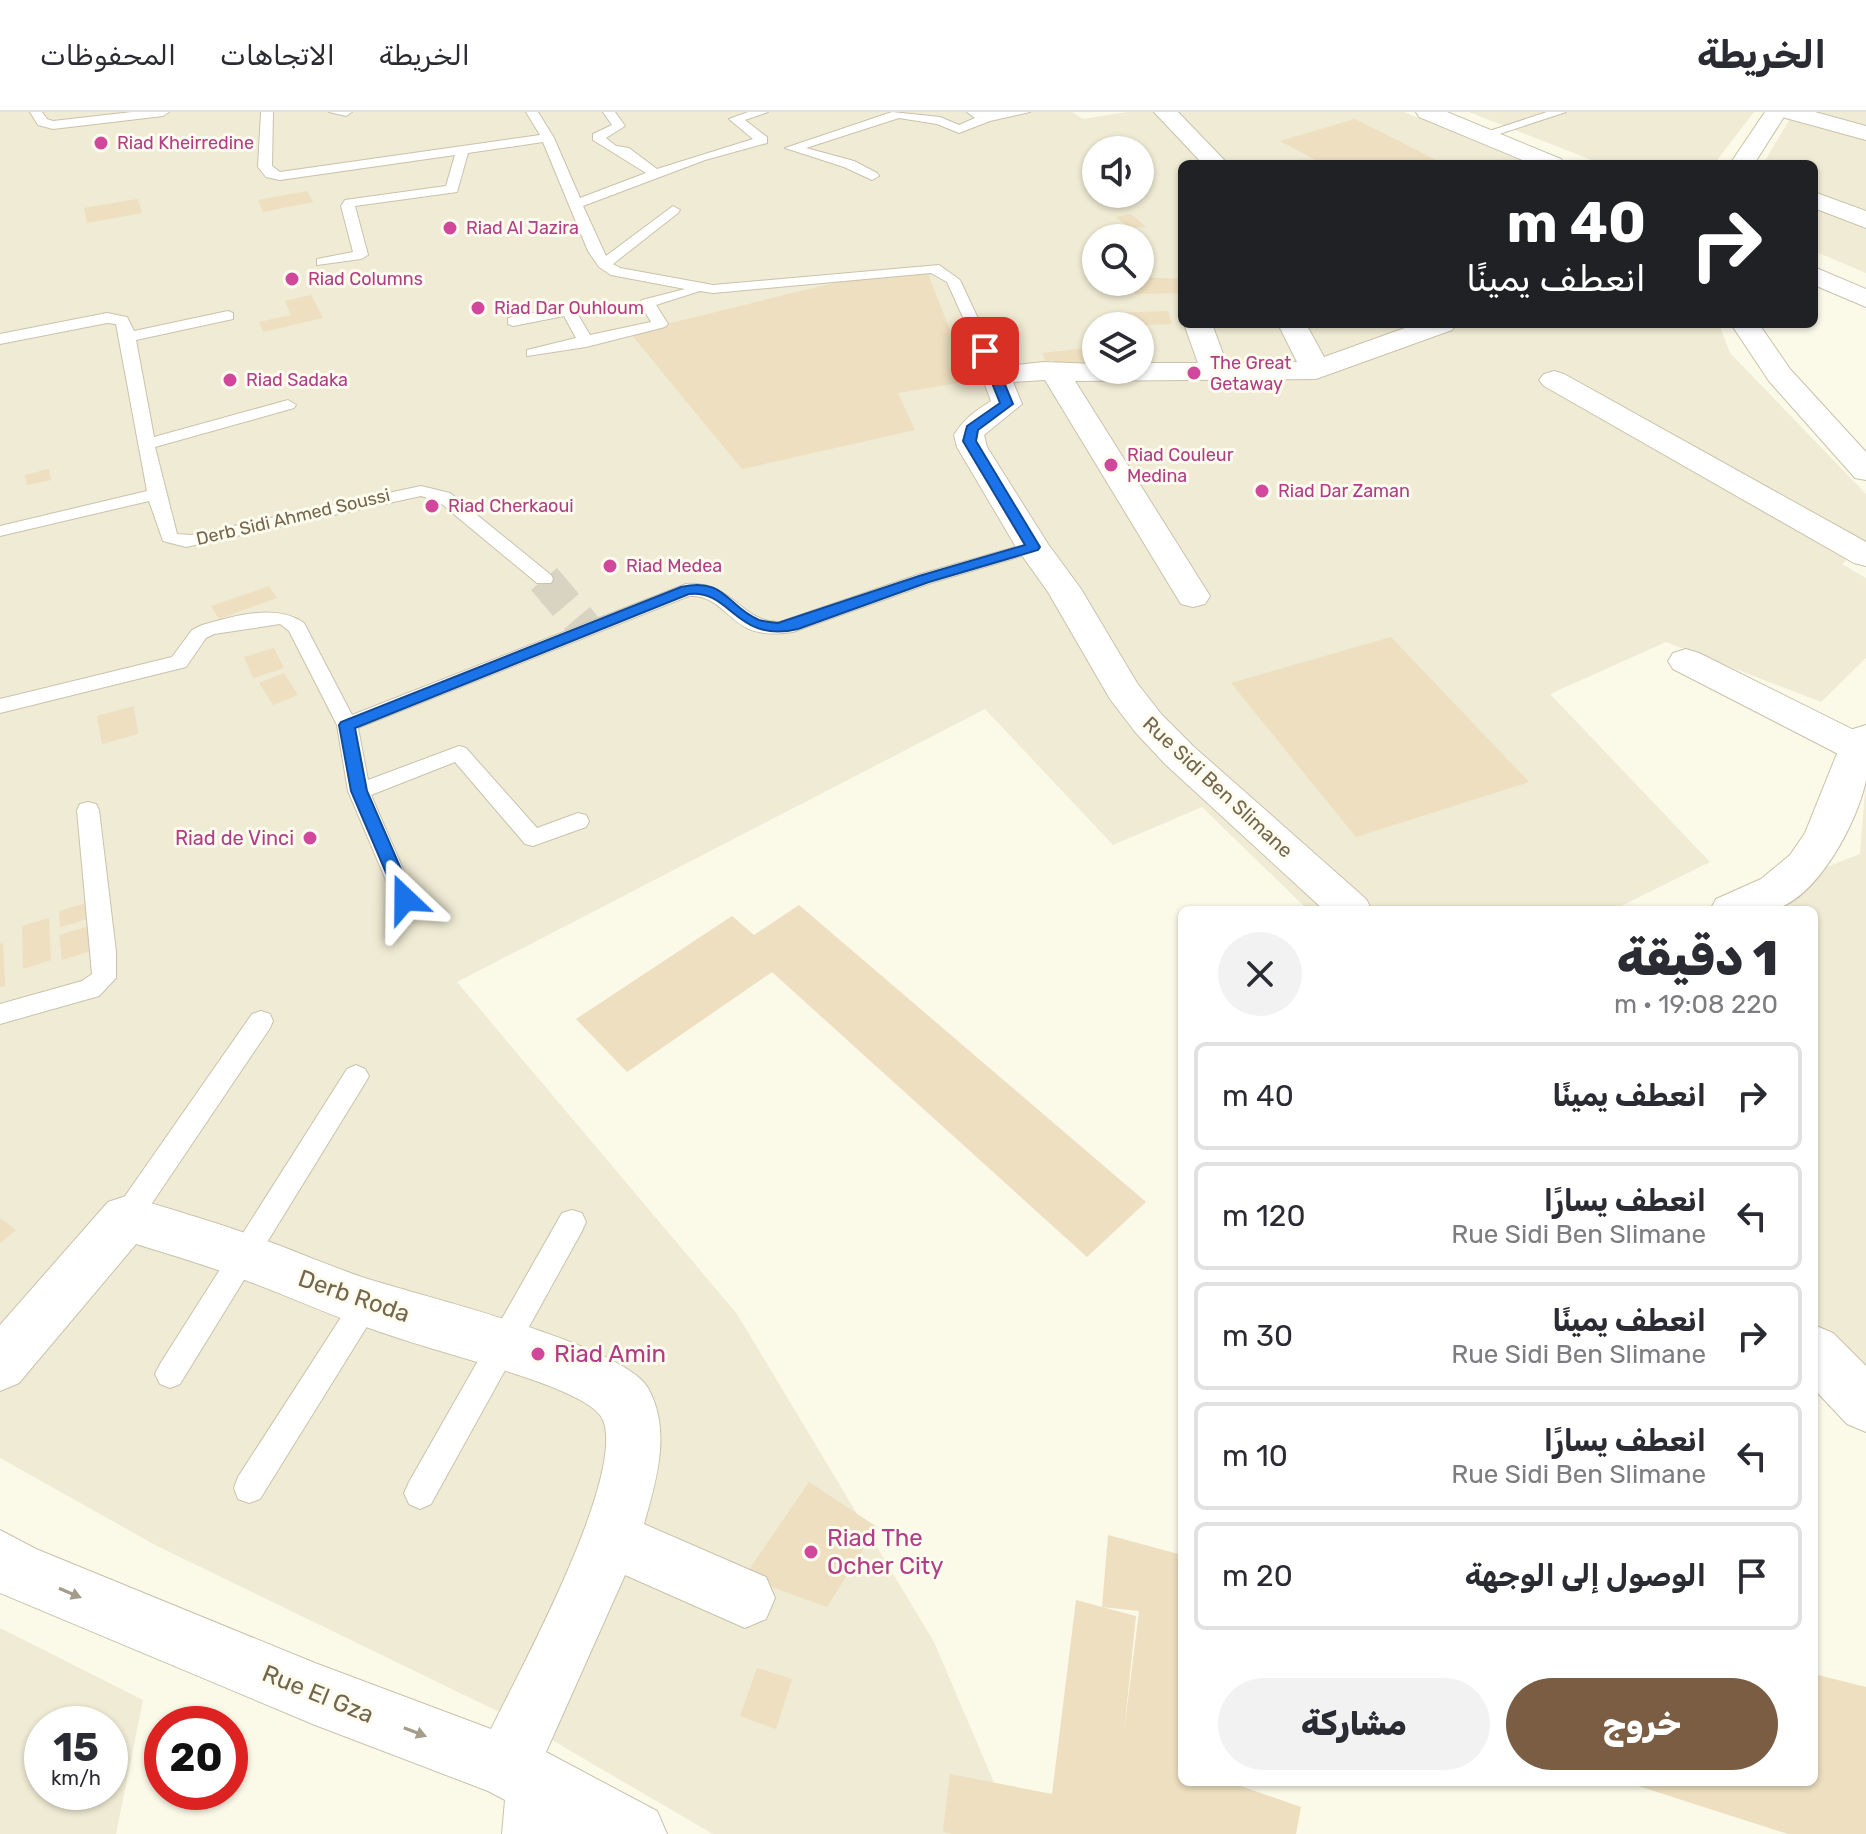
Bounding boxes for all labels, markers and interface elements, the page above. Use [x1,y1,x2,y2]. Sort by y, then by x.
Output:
text: الخريطة [1697,32,1826,78]
text: المحفوظات [40,39,176,72]
text: الاتجاهات [220,39,335,72]
text: الخريطة [379,39,470,72]
place label: Riad Kheirredine [117,132,254,154]
marker: Riad Kheirredine [92,134,110,152]
map controls [1082,136,1154,384]
button: sound [1082,136,1154,208]
text: 40 m [1506,190,1646,256]
icon: right [1674,192,1778,296]
place label: Riad Al Jazira [466,217,579,239]
marker: Riad Al Jazira [441,219,459,237]
button: search [1082,224,1154,296]
text: انعطف يمينًا [1466,257,1646,300]
place label: Riad Columns [308,268,423,290]
marker: Riad Columns [283,270,301,288]
place label: Riad Dar Ouhloum [494,297,644,319]
marker: Riad Dar Ouhloum [469,299,487,317]
button: layers [1082,312,1154,384]
pin [951,317,1019,385]
icon: arrive [963,329,1007,373]
place label: The Great Getaway [1210,352,1291,395]
marker: The Great Getaway [1185,364,1203,382]
place label: Riad Sadaka [246,369,348,391]
marker: Riad Sadaka [221,371,239,389]
place label: Riad Couleur Medina [1127,444,1234,487]
marker: Riad Couleur Medina [1102,456,1120,474]
place label: Riad Dar Zaman [1278,480,1410,502]
marker: Riad Dar Zaman [1253,482,1271,500]
street label: Derb Sidi Ahmed Soussi [194,484,392,550]
place label: Riad Cherkaoui [448,495,574,517]
marker: Riad Cherkaoui [423,497,441,515]
place label: Riad Medea [626,555,722,577]
marker: Riad Medea [601,557,619,575]
street label: Rue Sidi Ben Slimane [1138,711,1298,863]
place label: Riad de Vinci [175,826,294,850]
marker: Riad de Vinci [301,829,319,847]
position arrow [363,857,447,941]
text: 1 دقيقة [1617,930,1778,987]
button: close [1218,932,1302,1016]
text: 220 m · 19:08 [1614,989,1778,1020]
icon: right [1730,1074,1774,1118]
text: 40 m [1222,1078,1294,1114]
text: انعطف يمينًا [1552,1078,1706,1114]
text: انعطف يسارًا [1544,1183,1706,1219]
icon: left [1730,1194,1774,1238]
text: 120 m [1222,1198,1306,1234]
text: Rue Sidi Ben Slimane [1451,1219,1706,1250]
street label: Derb Roda [295,1264,413,1328]
text: انعطف يمينًا [1552,1303,1706,1339]
icon: right [1730,1314,1774,1358]
text: 30 m [1222,1318,1293,1354]
text: Rue Sidi Ben Slimane [1451,1339,1706,1370]
place label: Riad Amin [554,1340,666,1368]
marker: Riad Amin [529,1345,547,1363]
text: انعطف يسارًا [1544,1423,1706,1459]
icon: left [1730,1434,1774,1478]
text: 10 m [1222,1438,1288,1474]
text: Rue Sidi Ben Slimane [1451,1459,1706,1490]
place label: Riad The Ocher City [827,1524,943,1580]
marker: Riad The Ocher City [802,1543,820,1561]
icon: arrive [1730,1554,1774,1598]
text: 20 m [1222,1558,1293,1594]
text: الوصول إلى الوجهة [1465,1558,1706,1594]
one-way arrow [58,1586,82,1599]
street label: Rue El Gza [258,1659,378,1729]
button: مشاركة [1218,1678,1490,1770]
button: خروج [1506,1678,1778,1770]
speed limit sign: 20 [144,1706,248,1810]
text: 15 [53,1724,99,1771]
one-way arrow [403,1726,427,1739]
text: km/h [51,1766,101,1790]

